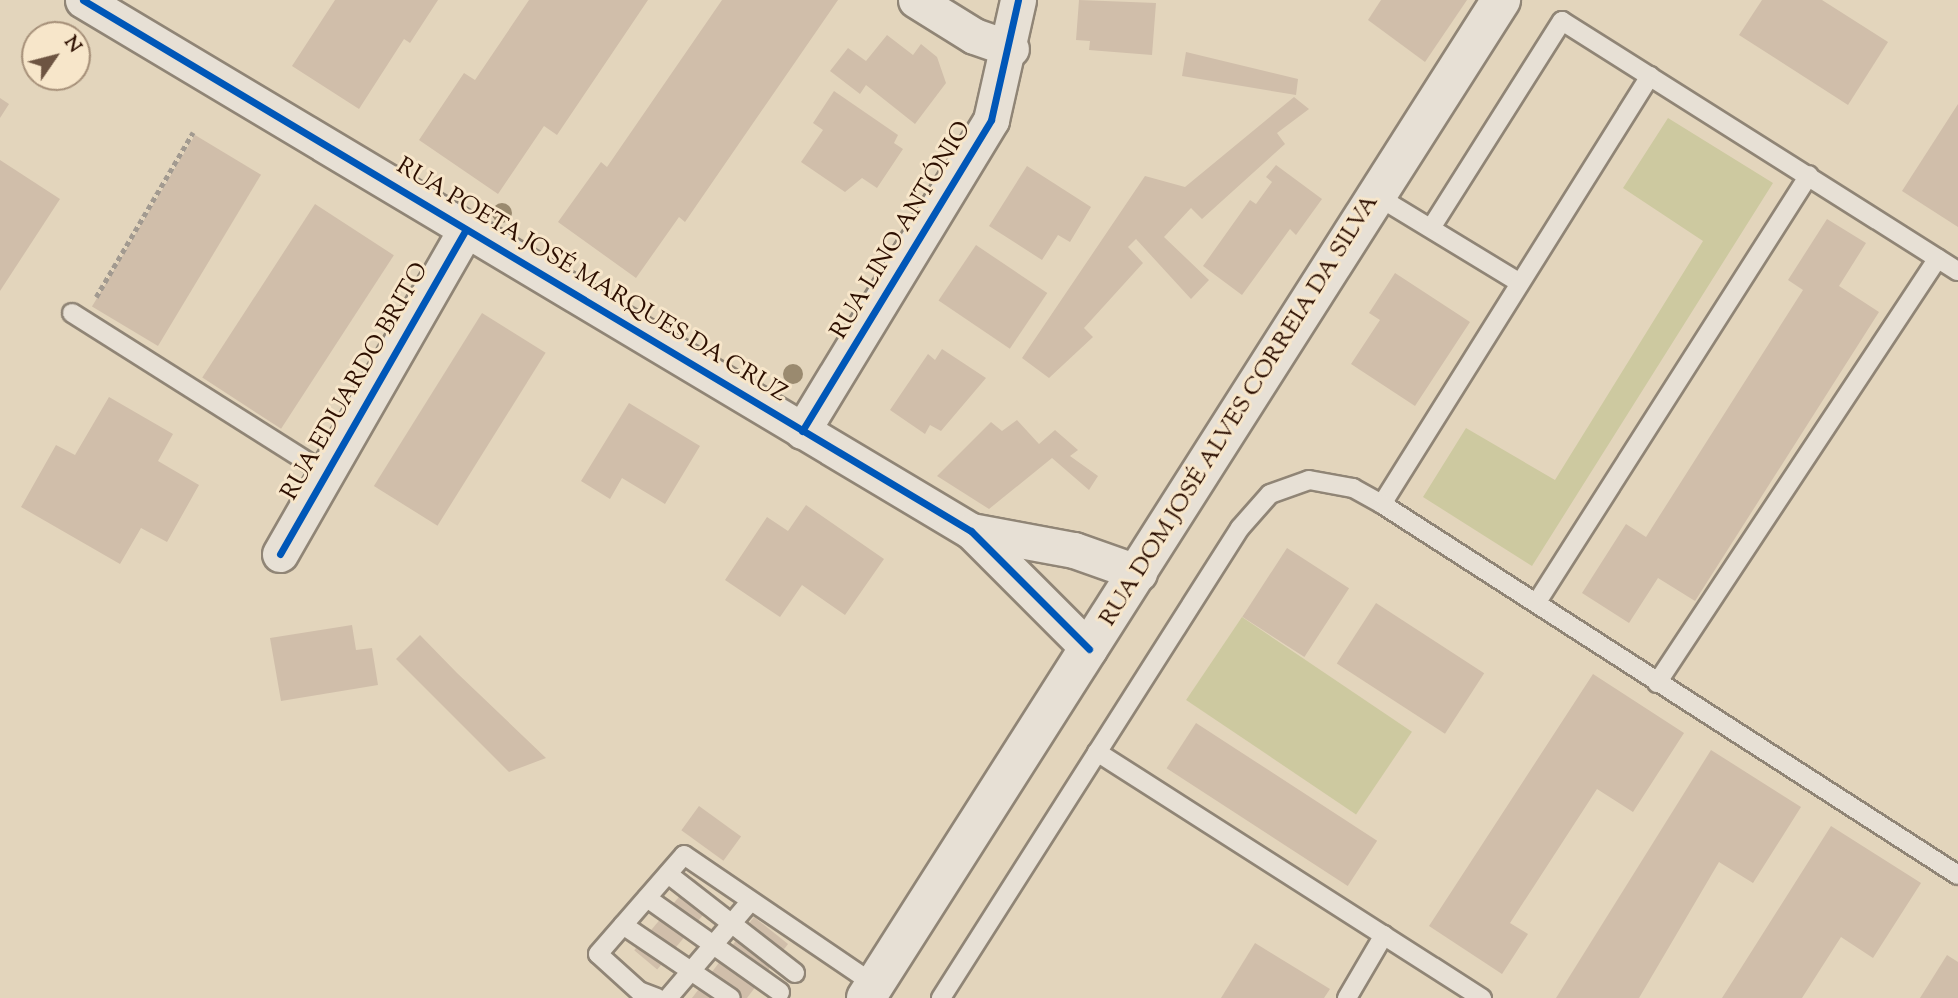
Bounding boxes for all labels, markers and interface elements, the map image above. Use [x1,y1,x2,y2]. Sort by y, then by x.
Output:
north arrow [21,21,91,91]
text: N [57,31,87,59]
street label: RUA LINO ANTÓNIO [826,117,978,345]
street label: RUA POETA JOSÉ MARQUES DA CRUZ [391,153,791,409]
street label: RUA DOM JOSÉ ALVES CORREIA DA SILVA [1094,190,1386,632]
street label: RUA EDUARDO BRITO [276,258,436,506]

